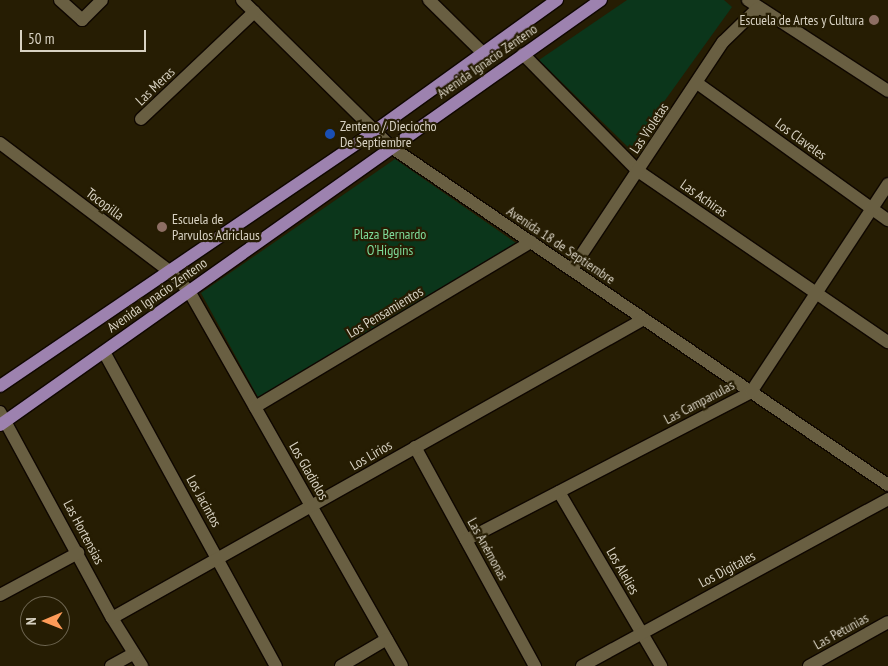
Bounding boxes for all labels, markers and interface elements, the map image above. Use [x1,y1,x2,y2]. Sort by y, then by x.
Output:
place label: Escuela de Artes y Cultura [739,12,864,28]
marker: Escuela de Artes y Cultura [868,14,880,26]
scale bar [22,20,149,52]
street label: Avenida Ignacio Zenteno [434,20,540,102]
text: 50 m [28,29,54,48]
street label: Las Meras [132,63,178,109]
street label: Las Violetas [626,99,672,157]
street label: Los Claveles [772,115,830,163]
place label: Zenteno / Dieciocho De Septiembre [340,118,437,150]
marker: Zenteno / Dieciocho De Septiembre [324,128,336,140]
street label: Las Achiras [677,176,731,220]
street label: Tocopilla [83,184,127,224]
street label: Avenida 18 de Septiembre [504,203,618,287]
place label: Escuela de Parvulos Adriclaus [172,211,260,243]
marker: Escuela de Parvulos Adriclaus [156,221,168,233]
park label: Plaza Bernardo O'Higgins [354,226,426,258]
street label: Avenida Ignacio Zenteno [104,254,210,336]
street label: Los Pensamientos [344,283,426,341]
street label: Las Campanulas [661,376,737,428]
street label: Los Lirios [347,436,395,474]
street label: Los Gladiolos [286,439,332,503]
street label: Los Jacintos [183,472,225,530]
street label: Las Hortensias [60,497,108,567]
street label: Las Anémonas [464,515,512,583]
street label: Los Alelies [603,545,643,597]
street label: Los Digitales [696,547,758,591]
north arrow [20,596,70,646]
street label: Las Petunias [811,609,871,653]
text: N [22,617,40,625]

